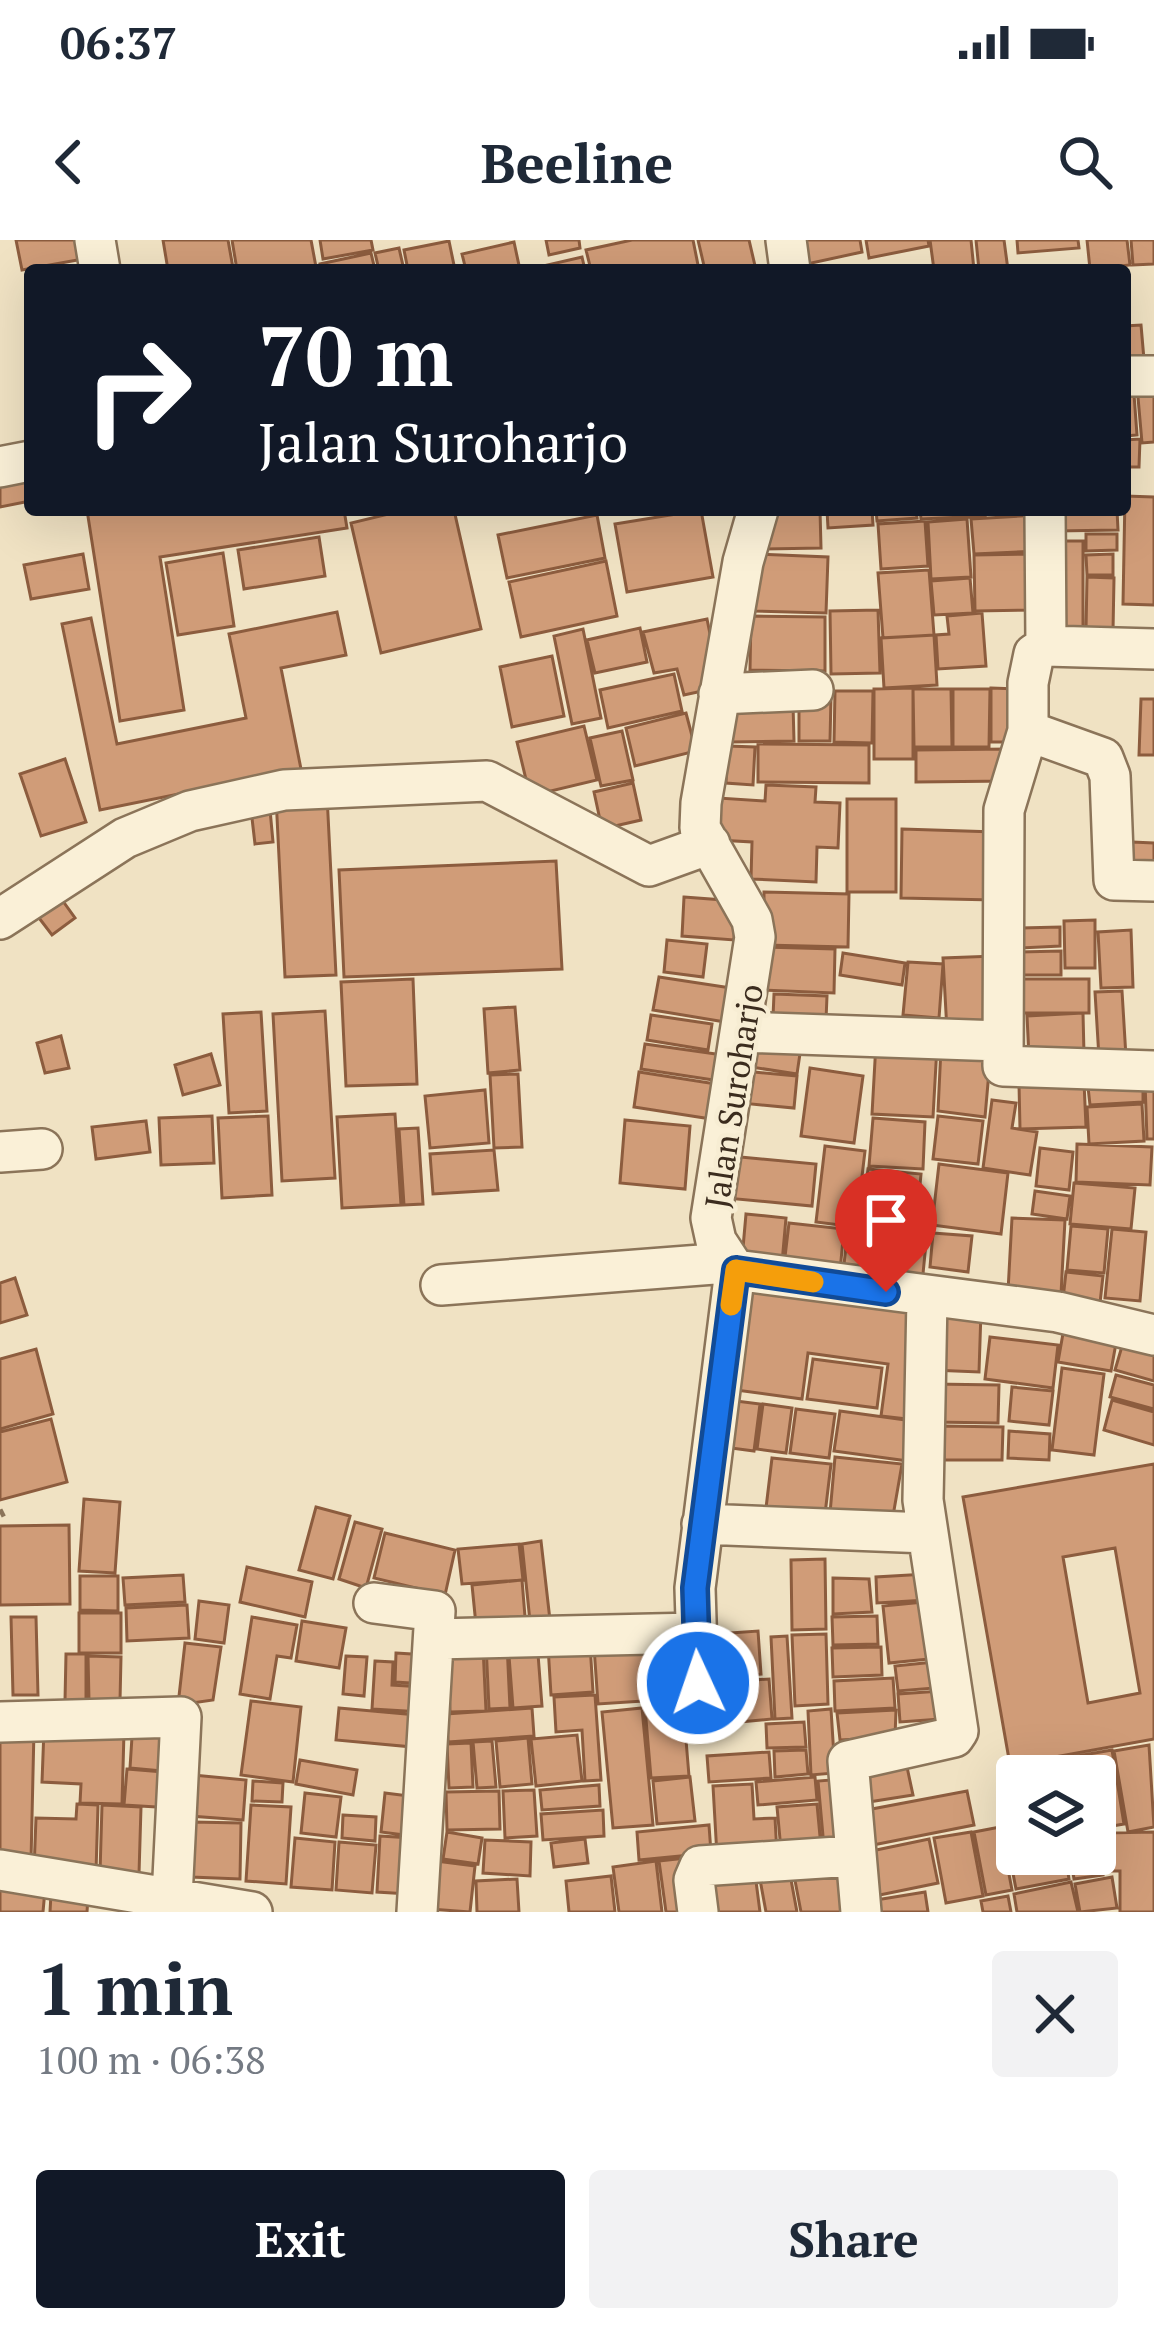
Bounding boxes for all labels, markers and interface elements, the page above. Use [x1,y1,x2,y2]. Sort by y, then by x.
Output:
text: 06:37 [60,12,177,72]
text: Beeline [481,127,673,198]
icon: back [36,129,102,195]
icon: search [1052,129,1118,195]
text: 70 m [258,299,453,410]
icon: right [60,312,216,468]
text: Jalan Suroharjo [258,406,628,477]
street label: Jalan Suroharjo [694,981,772,1211]
pin [835,1169,937,1292]
icon: arrive [853,1187,919,1253]
position arrow [635,1620,761,1746]
map controls [996,1755,1116,1875]
button: layers [996,1755,1116,1875]
text: 1 min [36,1940,233,2036]
button: close [992,1951,1118,2077]
text: 100 m · 06:38 [36,2033,266,2085]
button: Exit [36,2170,565,2308]
button: Share [589,2170,1118,2308]

